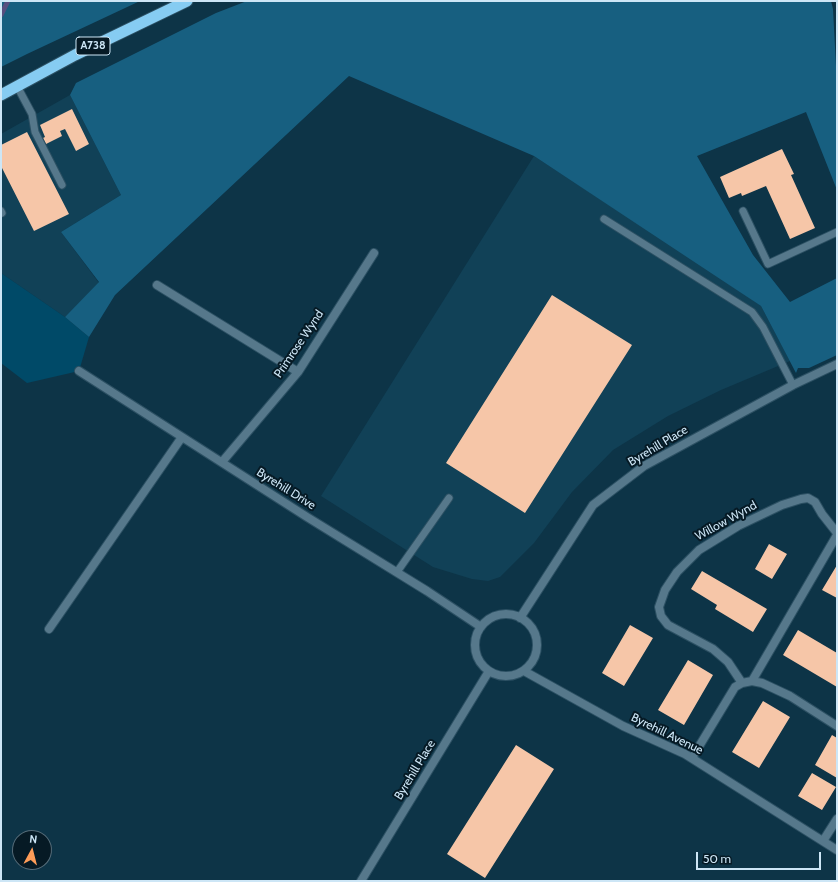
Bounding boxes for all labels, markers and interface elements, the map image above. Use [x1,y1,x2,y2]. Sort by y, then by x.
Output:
road number: A738 [76,37,110,55]
street label: Primrose Wynd [271,307,327,381]
street label: Byrehill Place [626,423,690,469]
street label: Byrehill Drive [254,465,318,513]
street label: Willow Wynd [693,498,759,544]
street label: Byrehill Avenue [629,710,705,758]
street label: Byrehill Place [392,738,438,802]
north arrow [12,830,52,870]
text: N [29,832,38,847]
scale bar [698,844,823,870]
text: 50 m [703,851,731,866]

